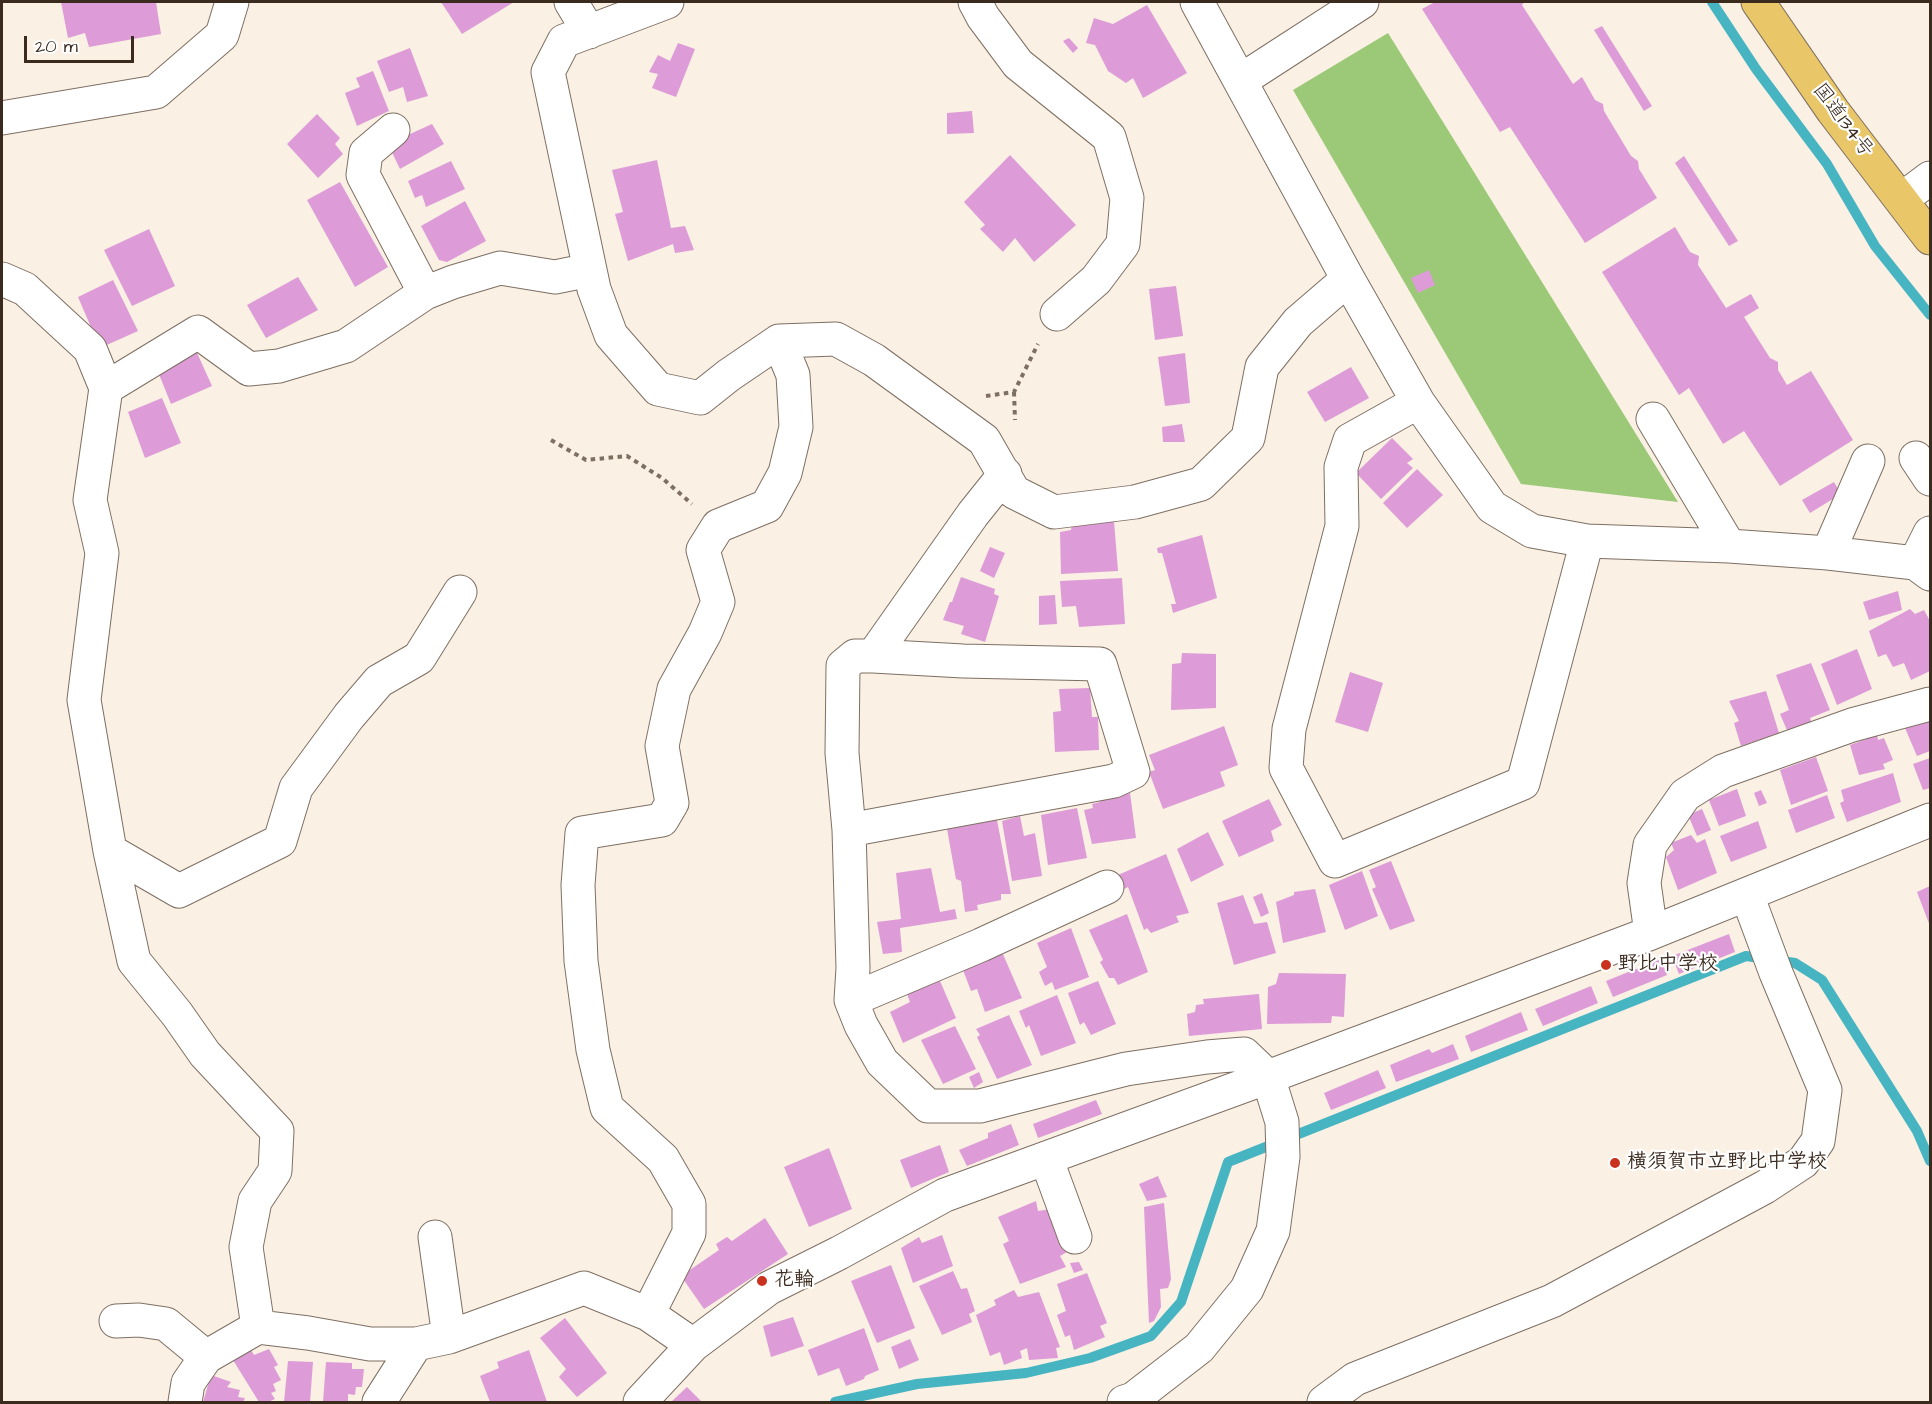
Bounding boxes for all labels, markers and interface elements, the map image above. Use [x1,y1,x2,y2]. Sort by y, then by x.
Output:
scale bar [27,24,136,62]
text: 20 m [35,34,78,59]
street label: 国道134号 [1806,79,1878,163]
place label: 野比中学校 [1618,953,1718,977]
marker: 野比中学校 [1599,958,1613,972]
place label: 横須賀市立野比中学校 [1627,1151,1827,1175]
marker: 横須賀市立野比中学校 [1608,1156,1622,1170]
place label: 花輪 [774,1269,814,1293]
marker: 花輪 [755,1274,769,1288]

